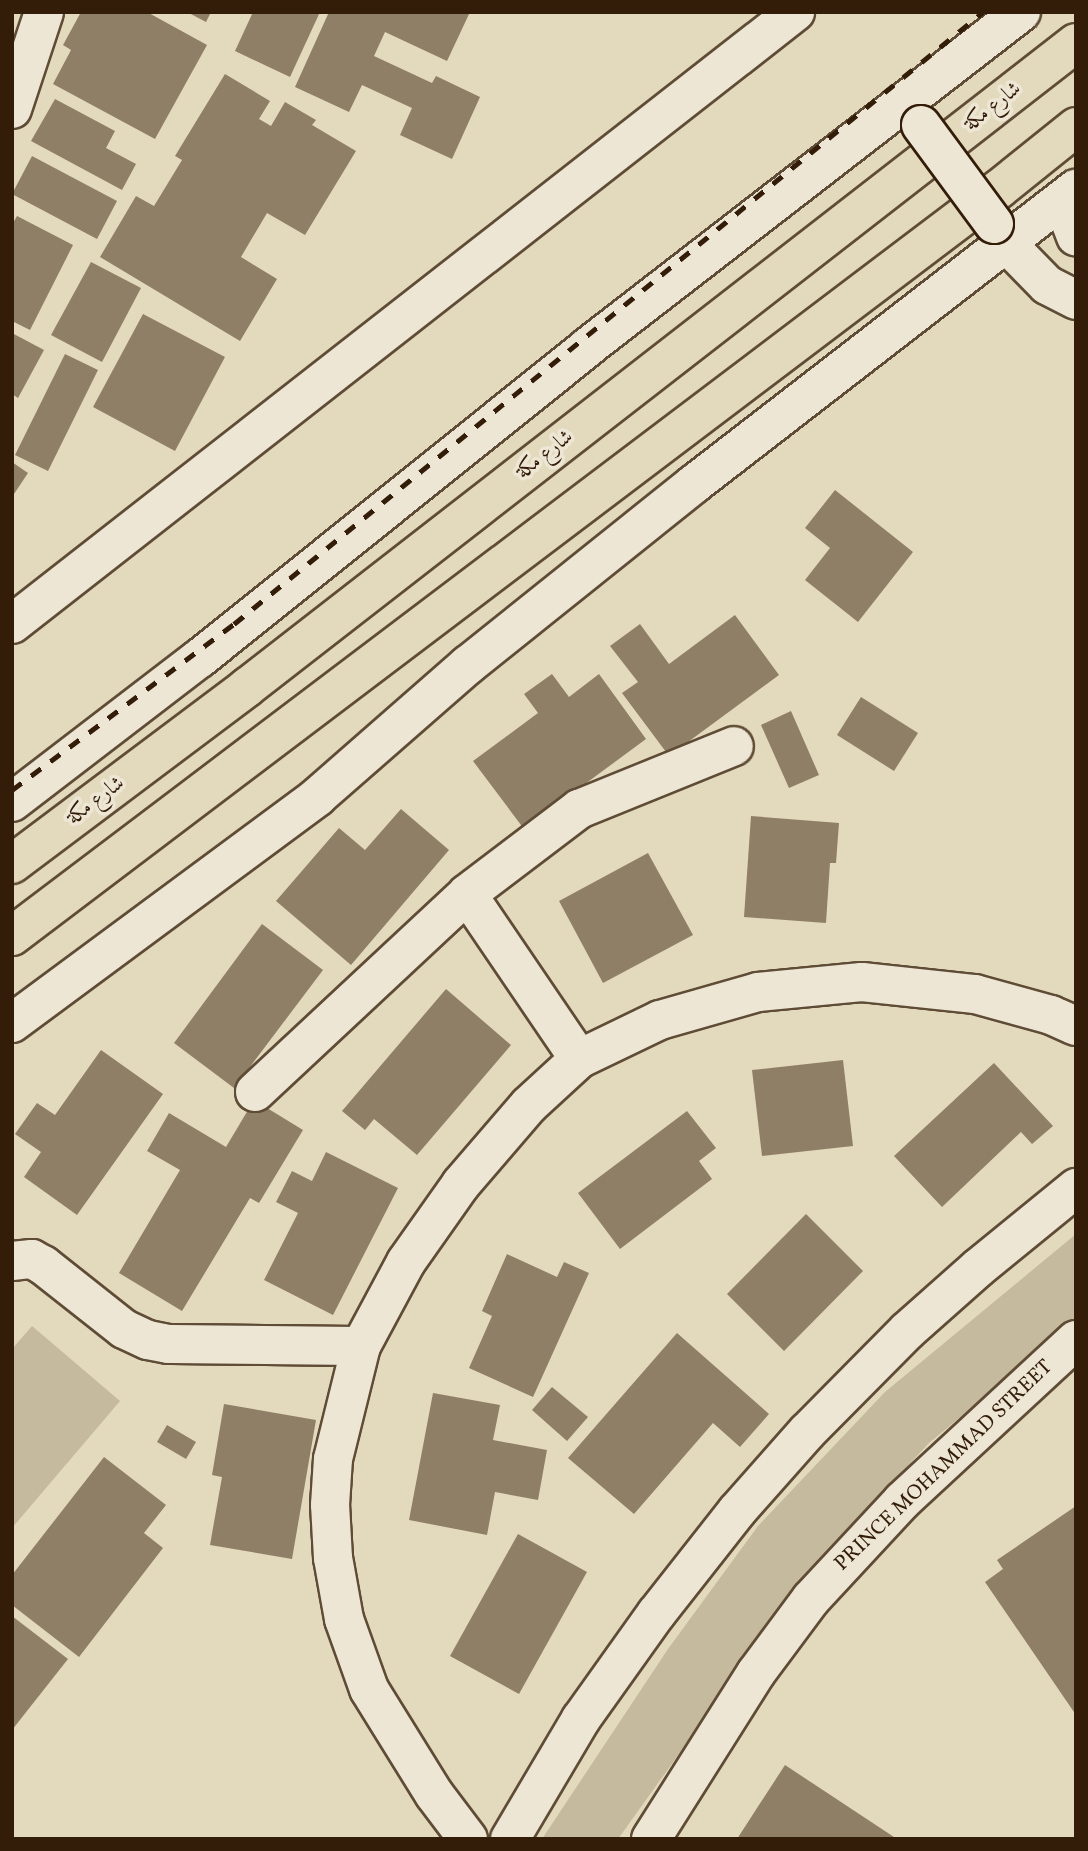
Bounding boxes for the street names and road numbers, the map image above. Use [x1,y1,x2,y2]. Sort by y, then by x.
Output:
street label: شارع مكة [959,77,1027,137]
street label: شارع مكة [511,425,579,485]
street label: شارع مكة [62,771,130,831]
street label: PRINCE MOHAMMAD STREET [830,1355,1058,1577]

